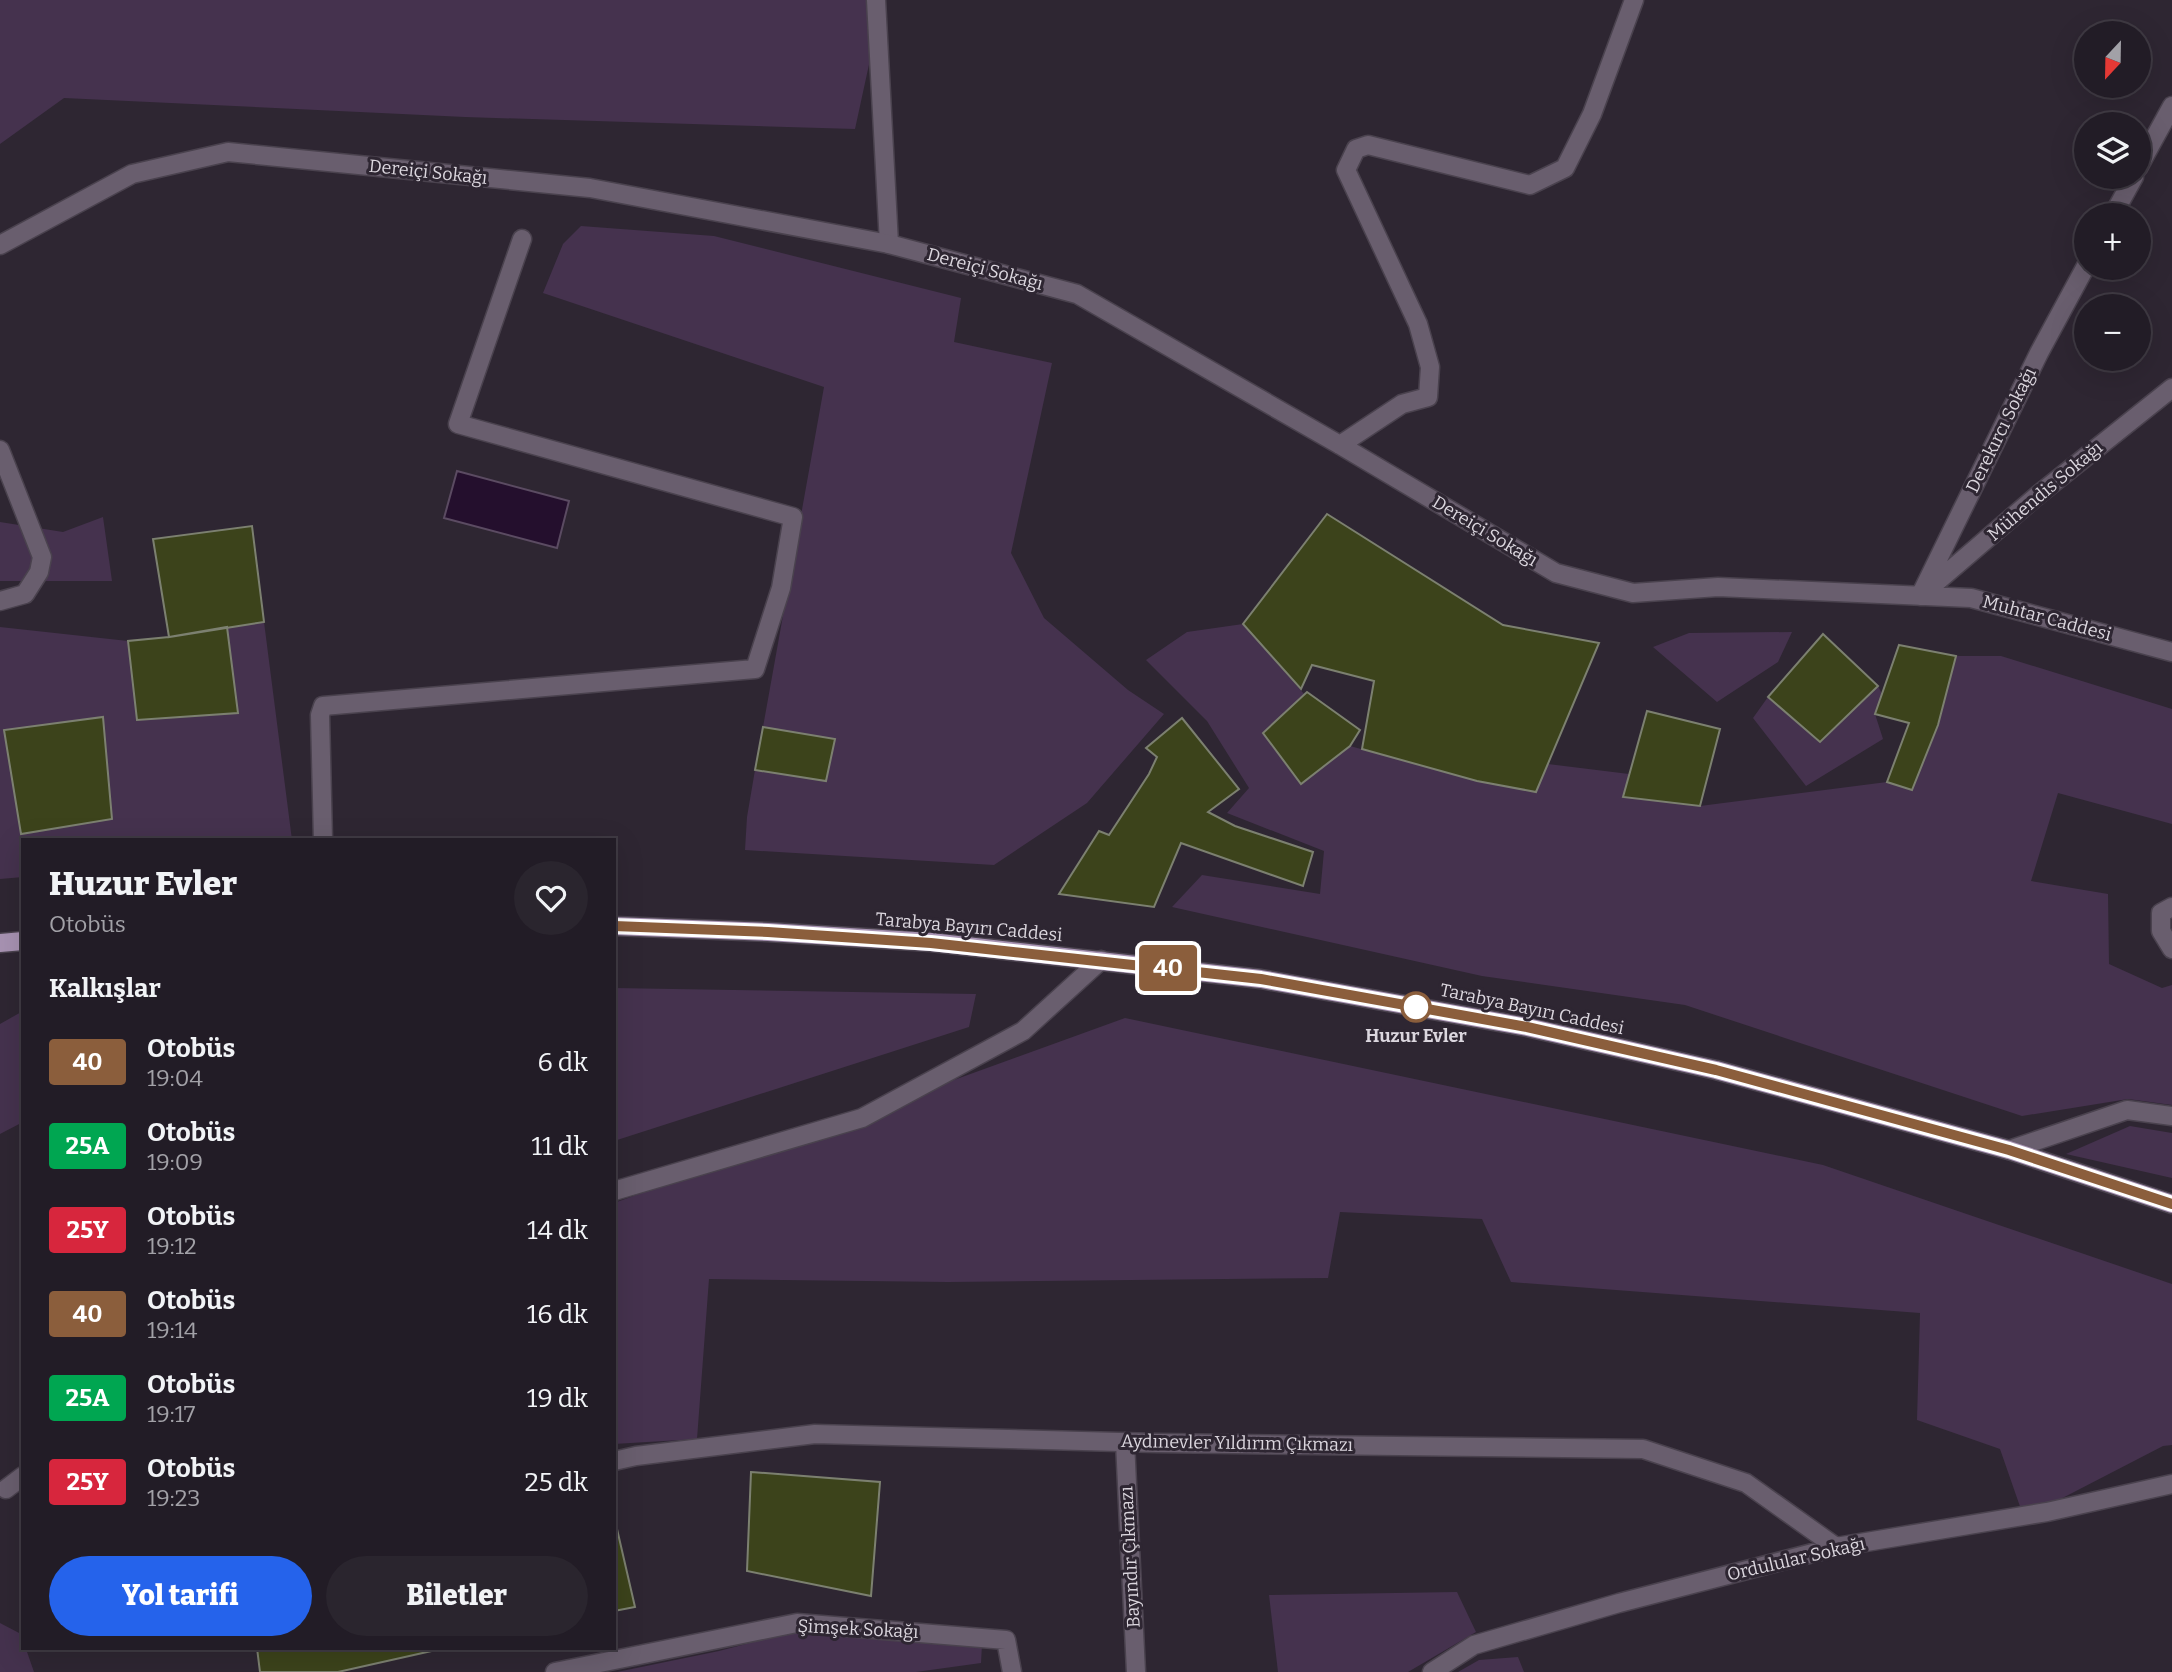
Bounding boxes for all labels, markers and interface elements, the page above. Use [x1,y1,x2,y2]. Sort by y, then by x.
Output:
north arrow [2074,21,2151,98]
map controls [2074,21,2151,371]
button: layers [2074,112,2151,189]
street label: Dereiçi Sokağı [368,155,488,189]
button: + [2074,203,2151,280]
street label: Dereiçi Sokağı [925,243,1045,295]
button: − [2074,294,2151,371]
street label: Derekırcı Sokağı [1961,364,2041,496]
street label: Mühendis Sokağı [1983,436,2107,546]
street label: Dereiçi Sokağı [1428,491,1542,571]
street label: Muhtar Caddesi [1980,590,2114,646]
button: heart [514,861,588,935]
text: Huzur Evler [49,864,237,904]
street label: Tarabya Bayırı Caddesi [875,908,1063,946]
text: Otobüs [49,910,126,938]
line badge: 40 [1136,945,1200,991]
text: 40 [1153,954,1183,982]
text: Kalkışlar [49,973,161,1004]
street label: Tarabya Bayırı Caddesi [1438,979,1626,1039]
marker: Huzur Evler [1401,992,1431,1022]
place label: Huzur Evler [1365,1025,1467,1047]
text: Otobüs [147,1033,235,1064]
text: 6 dk [537,1047,588,1078]
text: 40 [73,1048,102,1076]
text: 19:04 [147,1064,203,1092]
text: Otobüs [147,1117,235,1148]
text: 11 dk [532,1131,588,1162]
text: 25A [66,1132,109,1160]
text: 19:09 [147,1148,203,1176]
text: Otobüs [147,1201,235,1232]
text: 14 dk [527,1215,588,1246]
text: 25Y [66,1216,109,1244]
text: 19:12 [147,1232,197,1260]
text: Otobüs [147,1285,235,1316]
text: 16 dk [527,1299,588,1330]
text: 40 [73,1300,102,1328]
text: 19:14 [147,1316,197,1344]
text: Otobüs [147,1369,235,1400]
text: 19 dk [527,1383,588,1414]
text: 25A [66,1384,109,1412]
text: 19:17 [147,1400,195,1428]
street label: Aydınevler Yıldırım Çıkmazı [1121,1430,1353,1456]
text: Otobüs [147,1453,235,1484]
text: 25 dk [525,1467,588,1498]
text: 25Y [66,1468,109,1496]
text: 19:23 [147,1484,200,1512]
street label: Bayındır Çıkmazı [1115,1486,1145,1628]
street label: Ordulular Sokağı [1725,1532,1867,1586]
button: Yol tarifi [49,1556,312,1636]
button: Biletler [326,1556,588,1636]
street label: Şimşek Sokağı [797,1615,919,1643]

